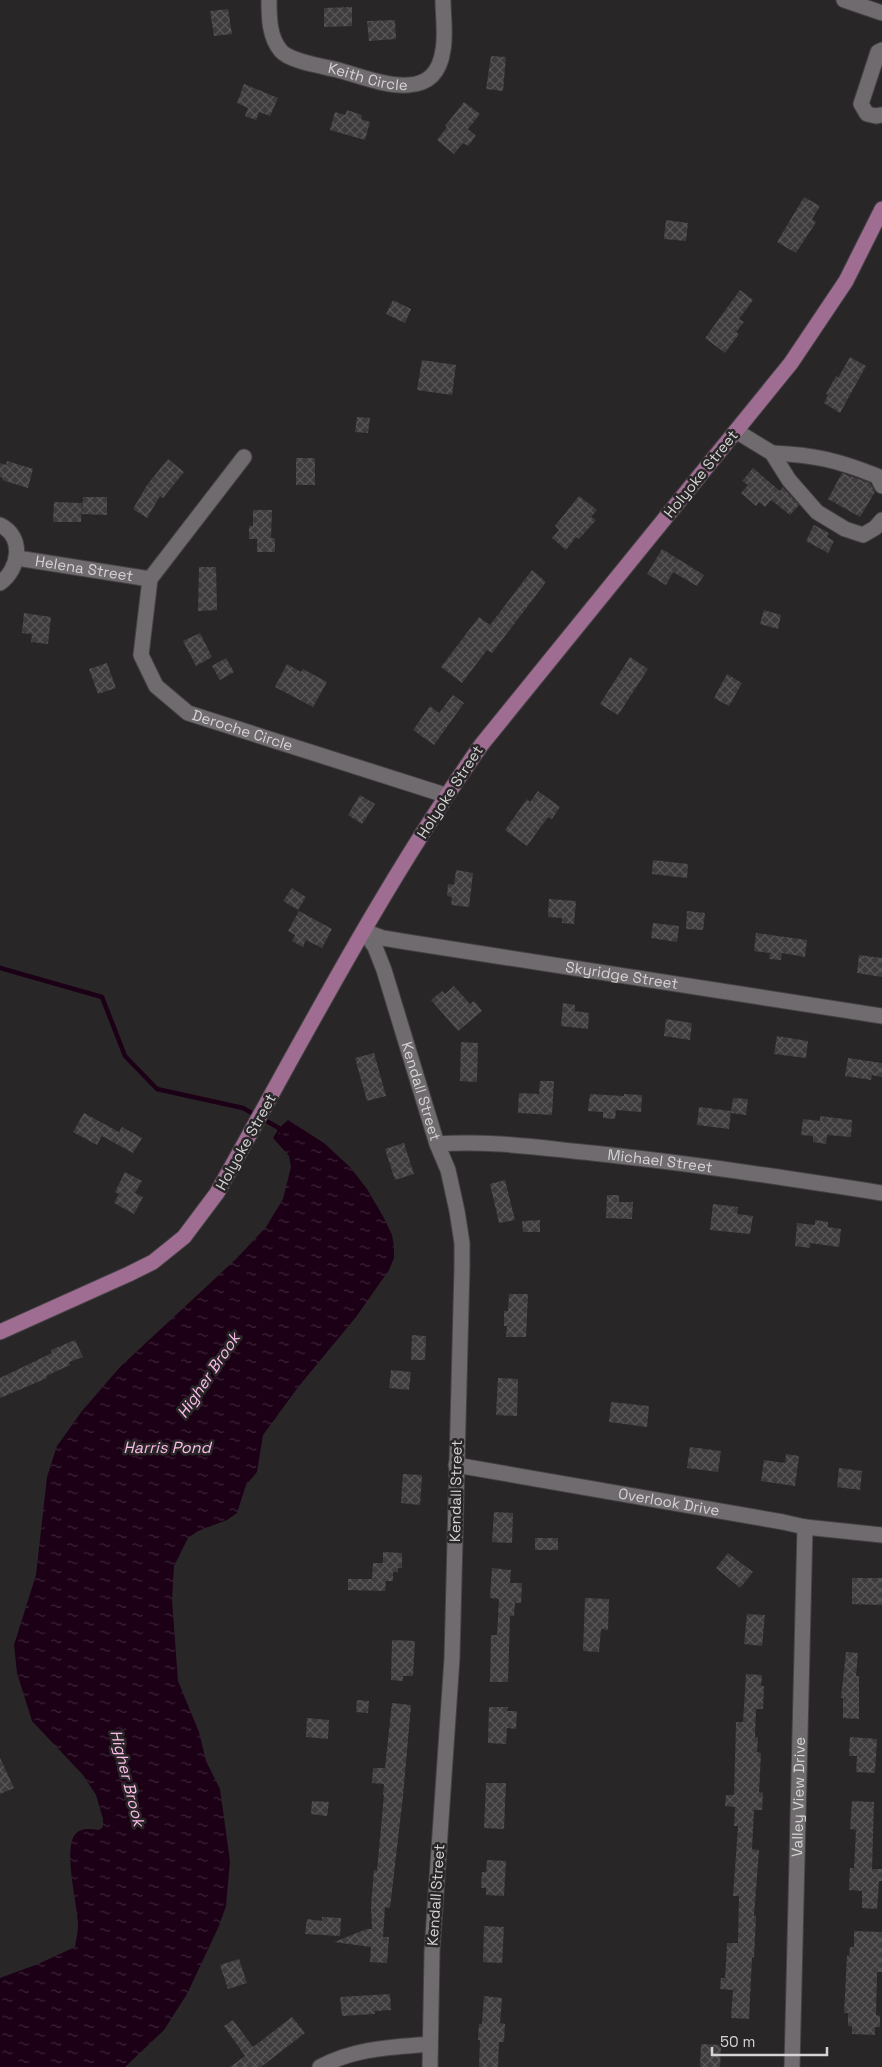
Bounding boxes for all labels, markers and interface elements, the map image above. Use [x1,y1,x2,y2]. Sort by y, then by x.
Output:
street label: Keith Circle [326,58,408,94]
street label: Holyoke Street [659,426,742,521]
street label: Helena Street [34,551,135,585]
street label: Deroche Circle [190,705,295,755]
street label: Holyoke Street [412,741,487,842]
street label: Skyridge Street [564,957,680,993]
street label: Kendall Street [397,1039,445,1143]
street label: Holyoke Street [211,1090,280,1193]
street label: Michael Street [607,1145,714,1177]
water label: Higher Brook [172,1326,246,1422]
water label: Harris Pond [123,1437,212,1458]
street label: Kendall Street [445,1440,466,1542]
street label: Overlook Drive [617,1483,721,1520]
water label: Higher Brook [105,1728,150,1831]
street label: Valley View Drive [787,1737,809,1857]
street label: Kendall Street [422,1843,449,1947]
scale bar [712,2024,827,2056]
text: 50 m [720,2032,755,2051]

